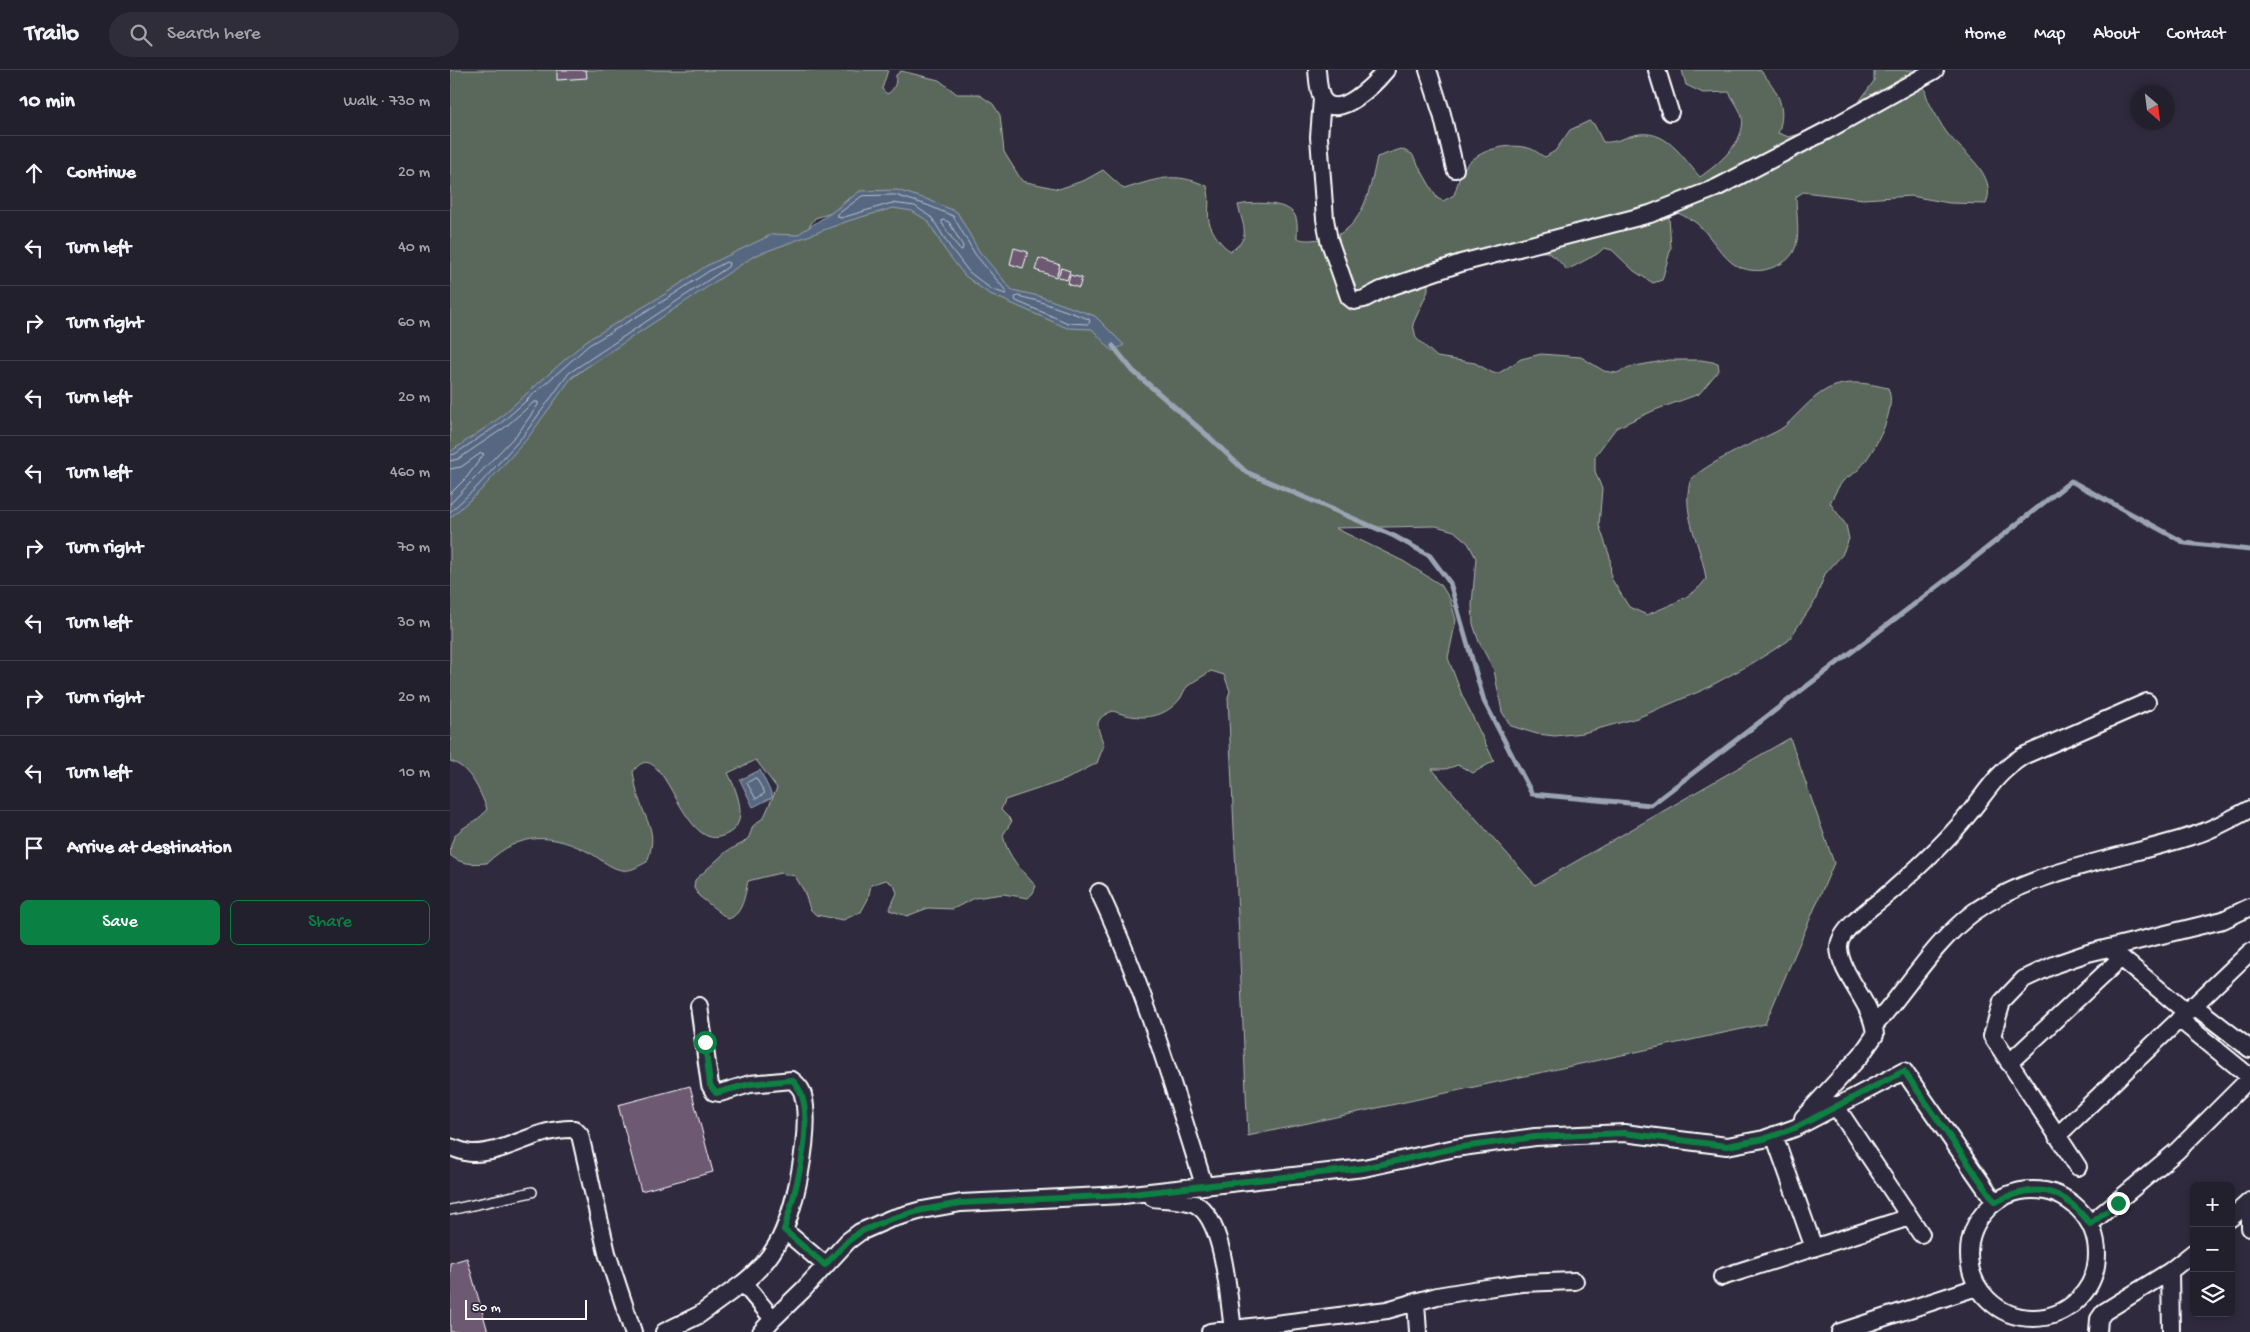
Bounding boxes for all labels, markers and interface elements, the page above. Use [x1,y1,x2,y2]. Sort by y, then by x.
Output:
search box [109,12,459,57]
text: Trailo [25,20,79,49]
icon: search [127,21,155,49]
text: Search here [167,23,261,46]
text: Home [1964,24,2006,45]
text: Map [2034,24,2065,45]
text: About [2093,24,2139,45]
text: Contact [2167,24,2225,45]
north arrow [2130,85,2175,130]
text: 10 min [20,90,75,115]
text: Walk · 730 m [343,93,430,112]
icon: ahead [20,159,48,187]
text: Continue [67,162,136,185]
text: 20 m [398,164,430,183]
icon: left [20,234,48,262]
text: Turn left [67,237,131,260]
text: 40 m [398,239,430,258]
icon: right [20,309,48,337]
text: Turn right [67,312,143,335]
text: 60 m [398,314,430,333]
icon: left [20,384,48,412]
text: Turn left [67,387,131,410]
text: 20 m [398,389,430,408]
icon: left [20,459,48,487]
text: Turn left [67,462,131,485]
text: 460 m [390,464,430,483]
icon: right [20,534,48,562]
text: Turn right [67,537,143,560]
text: 70 m [397,539,430,558]
icon: left [20,609,48,637]
text: Turn left [67,612,131,635]
text: 30 m [397,614,430,633]
icon: right [20,684,48,712]
text: Turn right [67,687,143,710]
text: 20 m [398,689,430,708]
icon: left [20,759,48,787]
text: Turn left [67,762,131,785]
text: 10 m [399,764,430,783]
icon: arrive [20,834,48,862]
text: Arrive at destination [67,837,231,860]
button: Save [20,900,220,945]
button: Share [230,900,430,945]
route start [694,1031,717,1054]
map controls [2190,1182,2235,1317]
button: + [2190,1182,2235,1227]
route end [2107,1192,2130,1215]
button: − [2190,1227,2235,1272]
button: layers [2190,1272,2235,1317]
scale bar [465,1297,588,1320]
text: 50 m [472,1300,501,1317]

